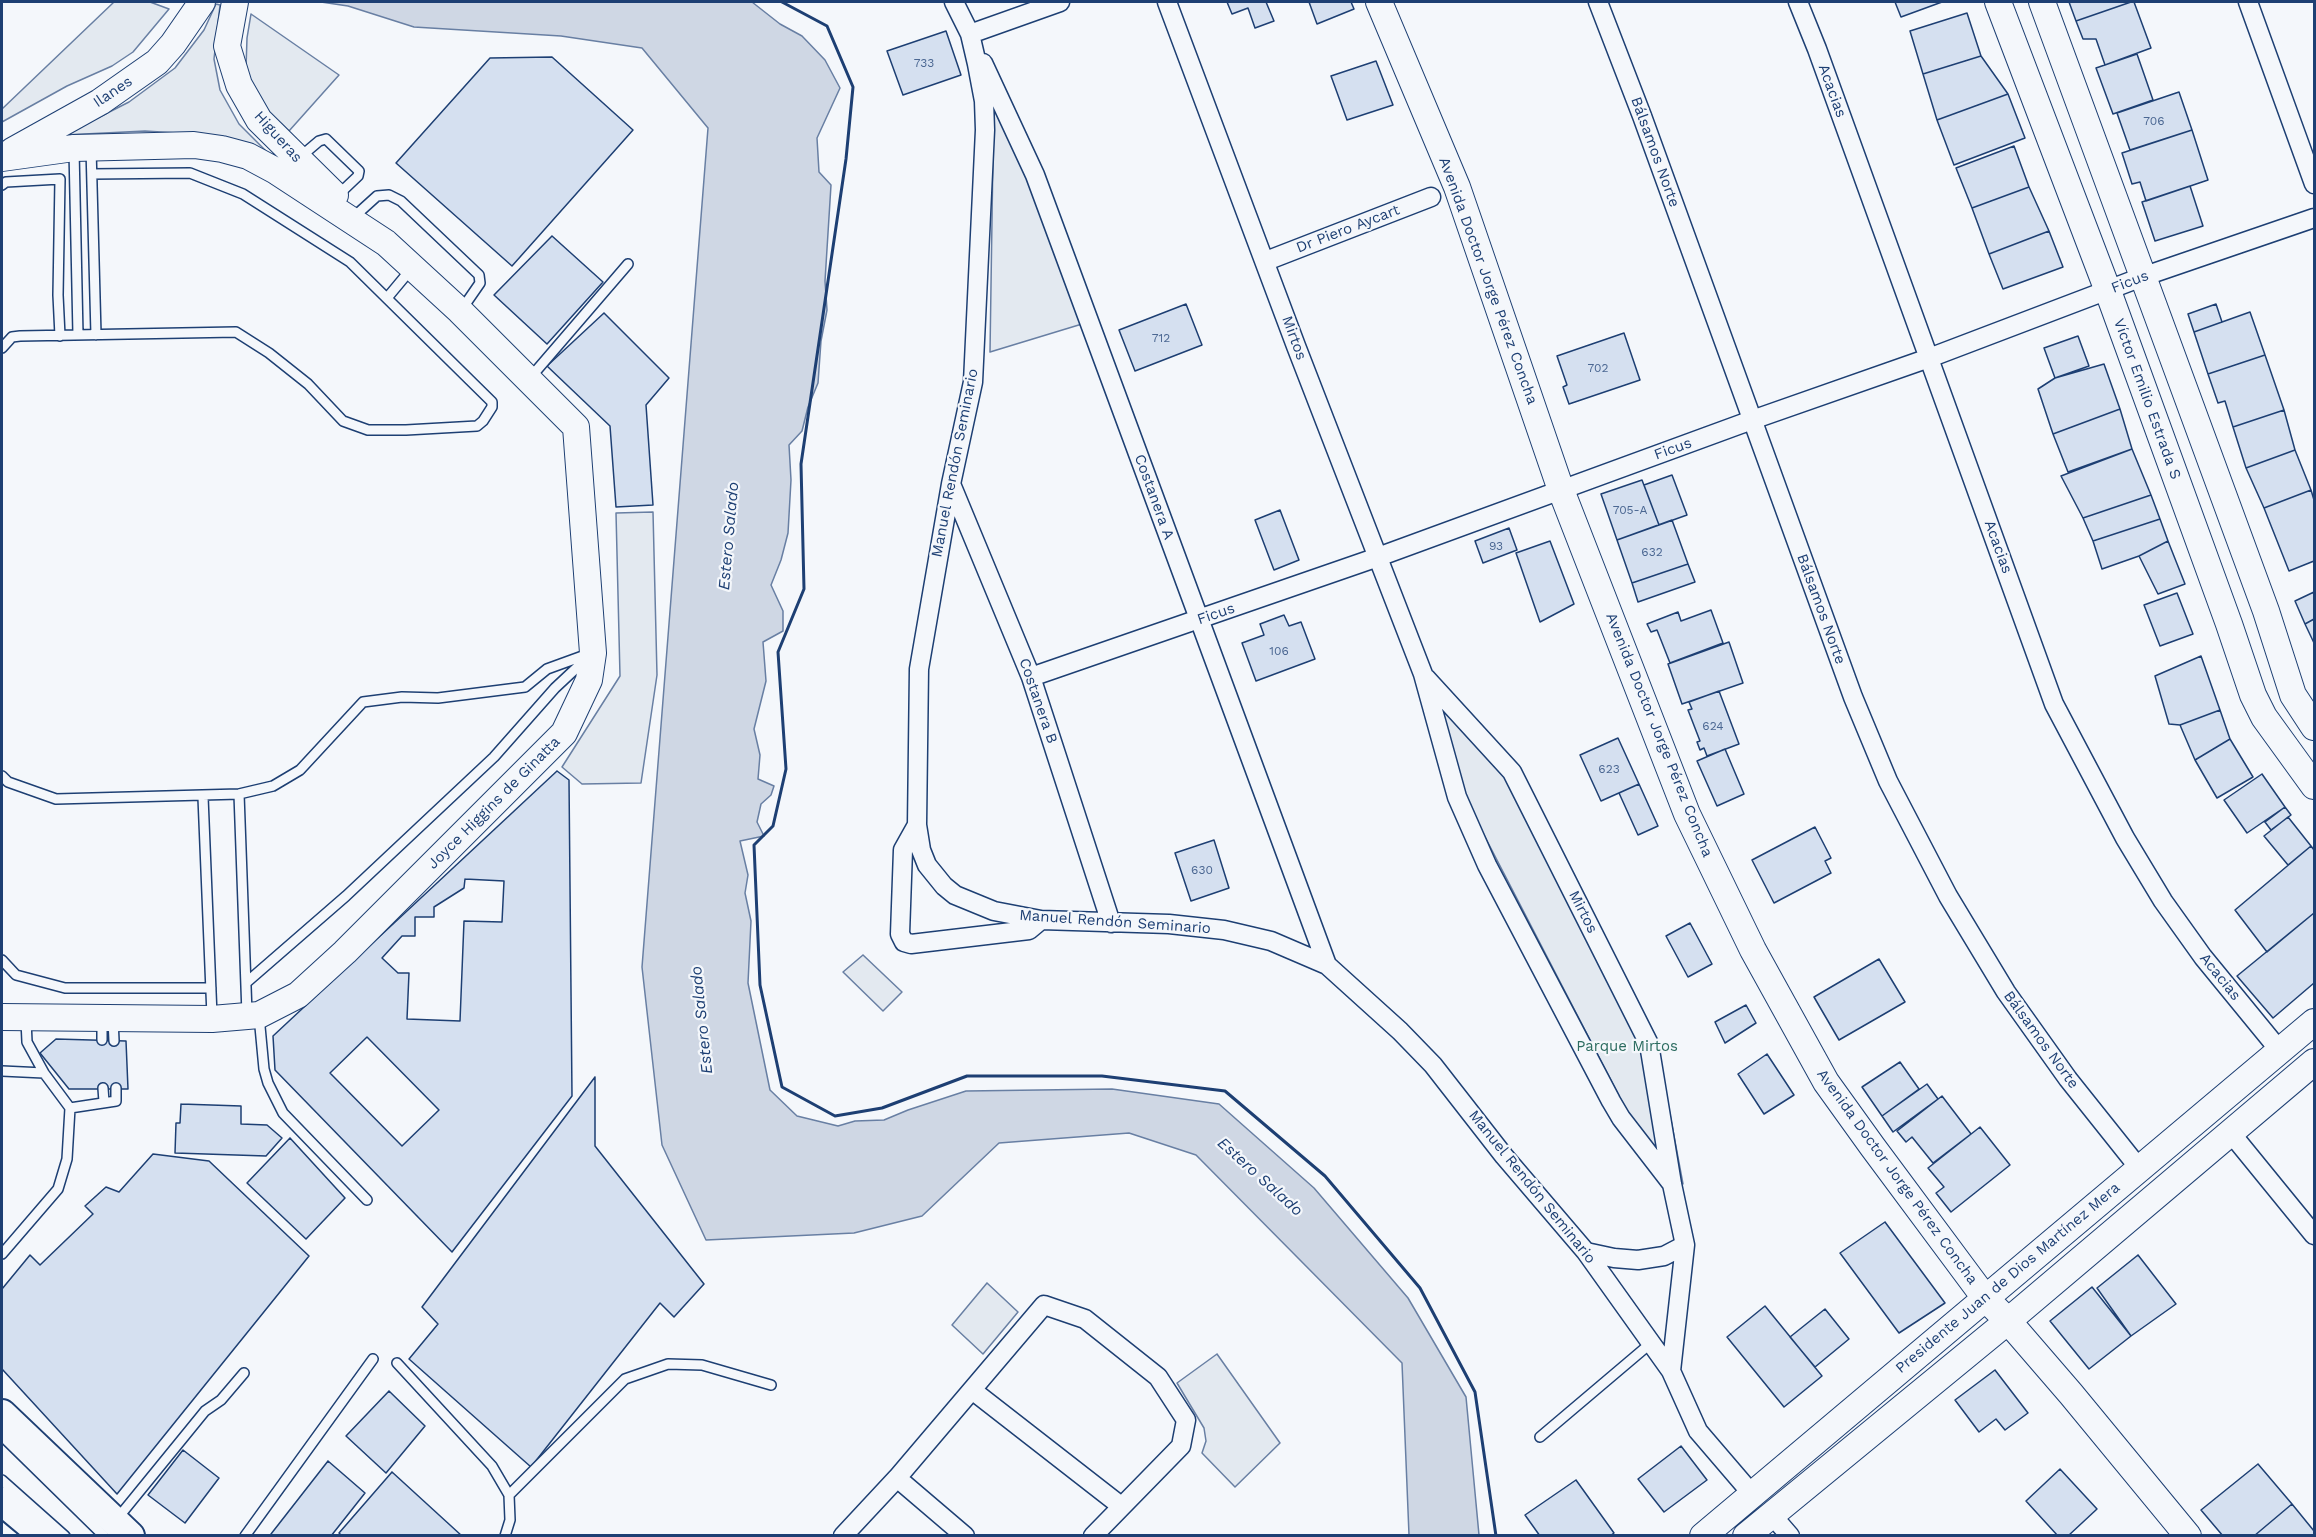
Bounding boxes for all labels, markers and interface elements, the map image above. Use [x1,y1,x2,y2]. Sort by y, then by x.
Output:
house number: 733 [914,56,934,70]
street label: Acacias [1814,62,1850,120]
street label: Ilanes [90,72,136,112]
street label: Bálsamos Norte [1627,94,1683,210]
street label: Higueras [250,107,306,167]
house number: 706 [2143,114,2165,128]
street label: Avenida Doctor Jorge Pérez Concha [1435,155,1541,407]
street label: Dr Piero Aycart [1294,201,1402,257]
street label: Ficus [2109,267,2151,297]
street label: Mirtos [1278,313,1310,363]
street label: Víctor Emilio Estrada S [2109,316,2185,482]
house number: 712 [1152,331,1170,345]
house number: 702 [1588,361,1608,375]
street label: Manuel Rendón Seminario [928,367,982,559]
street label: Ficus [1652,434,1694,464]
street label: Costanera A [1130,452,1178,542]
water label: Estero Salado [715,481,743,591]
house number: 705-A [1613,503,1647,517]
street label: Acacias [1980,518,2016,576]
house number: 93 [1489,539,1503,553]
house number: 632 [1641,545,1663,559]
street label: Bálsamos Norte [1793,551,1849,667]
street label: Ficus [1195,599,1237,629]
street label: Avenida Doctor Jorge Pérez Concha [1602,610,1716,860]
house number: 106 [1269,644,1289,658]
street label: Costanera B [1015,656,1061,746]
house number: 624 [1702,719,1724,733]
street label: Joyce Higgins de Ginatta [424,733,564,873]
house number: 623 [1598,762,1620,776]
house number: 630 [1191,863,1213,877]
street label: Mirtos [1565,888,1601,936]
street label: Manuel Rendón Seminario [1019,906,1211,938]
street label: Acacias [2196,950,2244,1004]
water label: Estero Salado [687,965,717,1075]
street label: Bálsamos Norte [2000,988,2082,1092]
park label: Parque Mirtos [1576,1038,1678,1056]
street label: Avenida Doctor Jorge Pérez Concha [1813,1066,1981,1288]
street label: Manuel Rendón Seminario [1465,1107,1599,1267]
water label: Estero Salado [1213,1134,1307,1220]
street label: Presidente Juan de Dios Martínez Mera [1892,1179,2124,1377]

